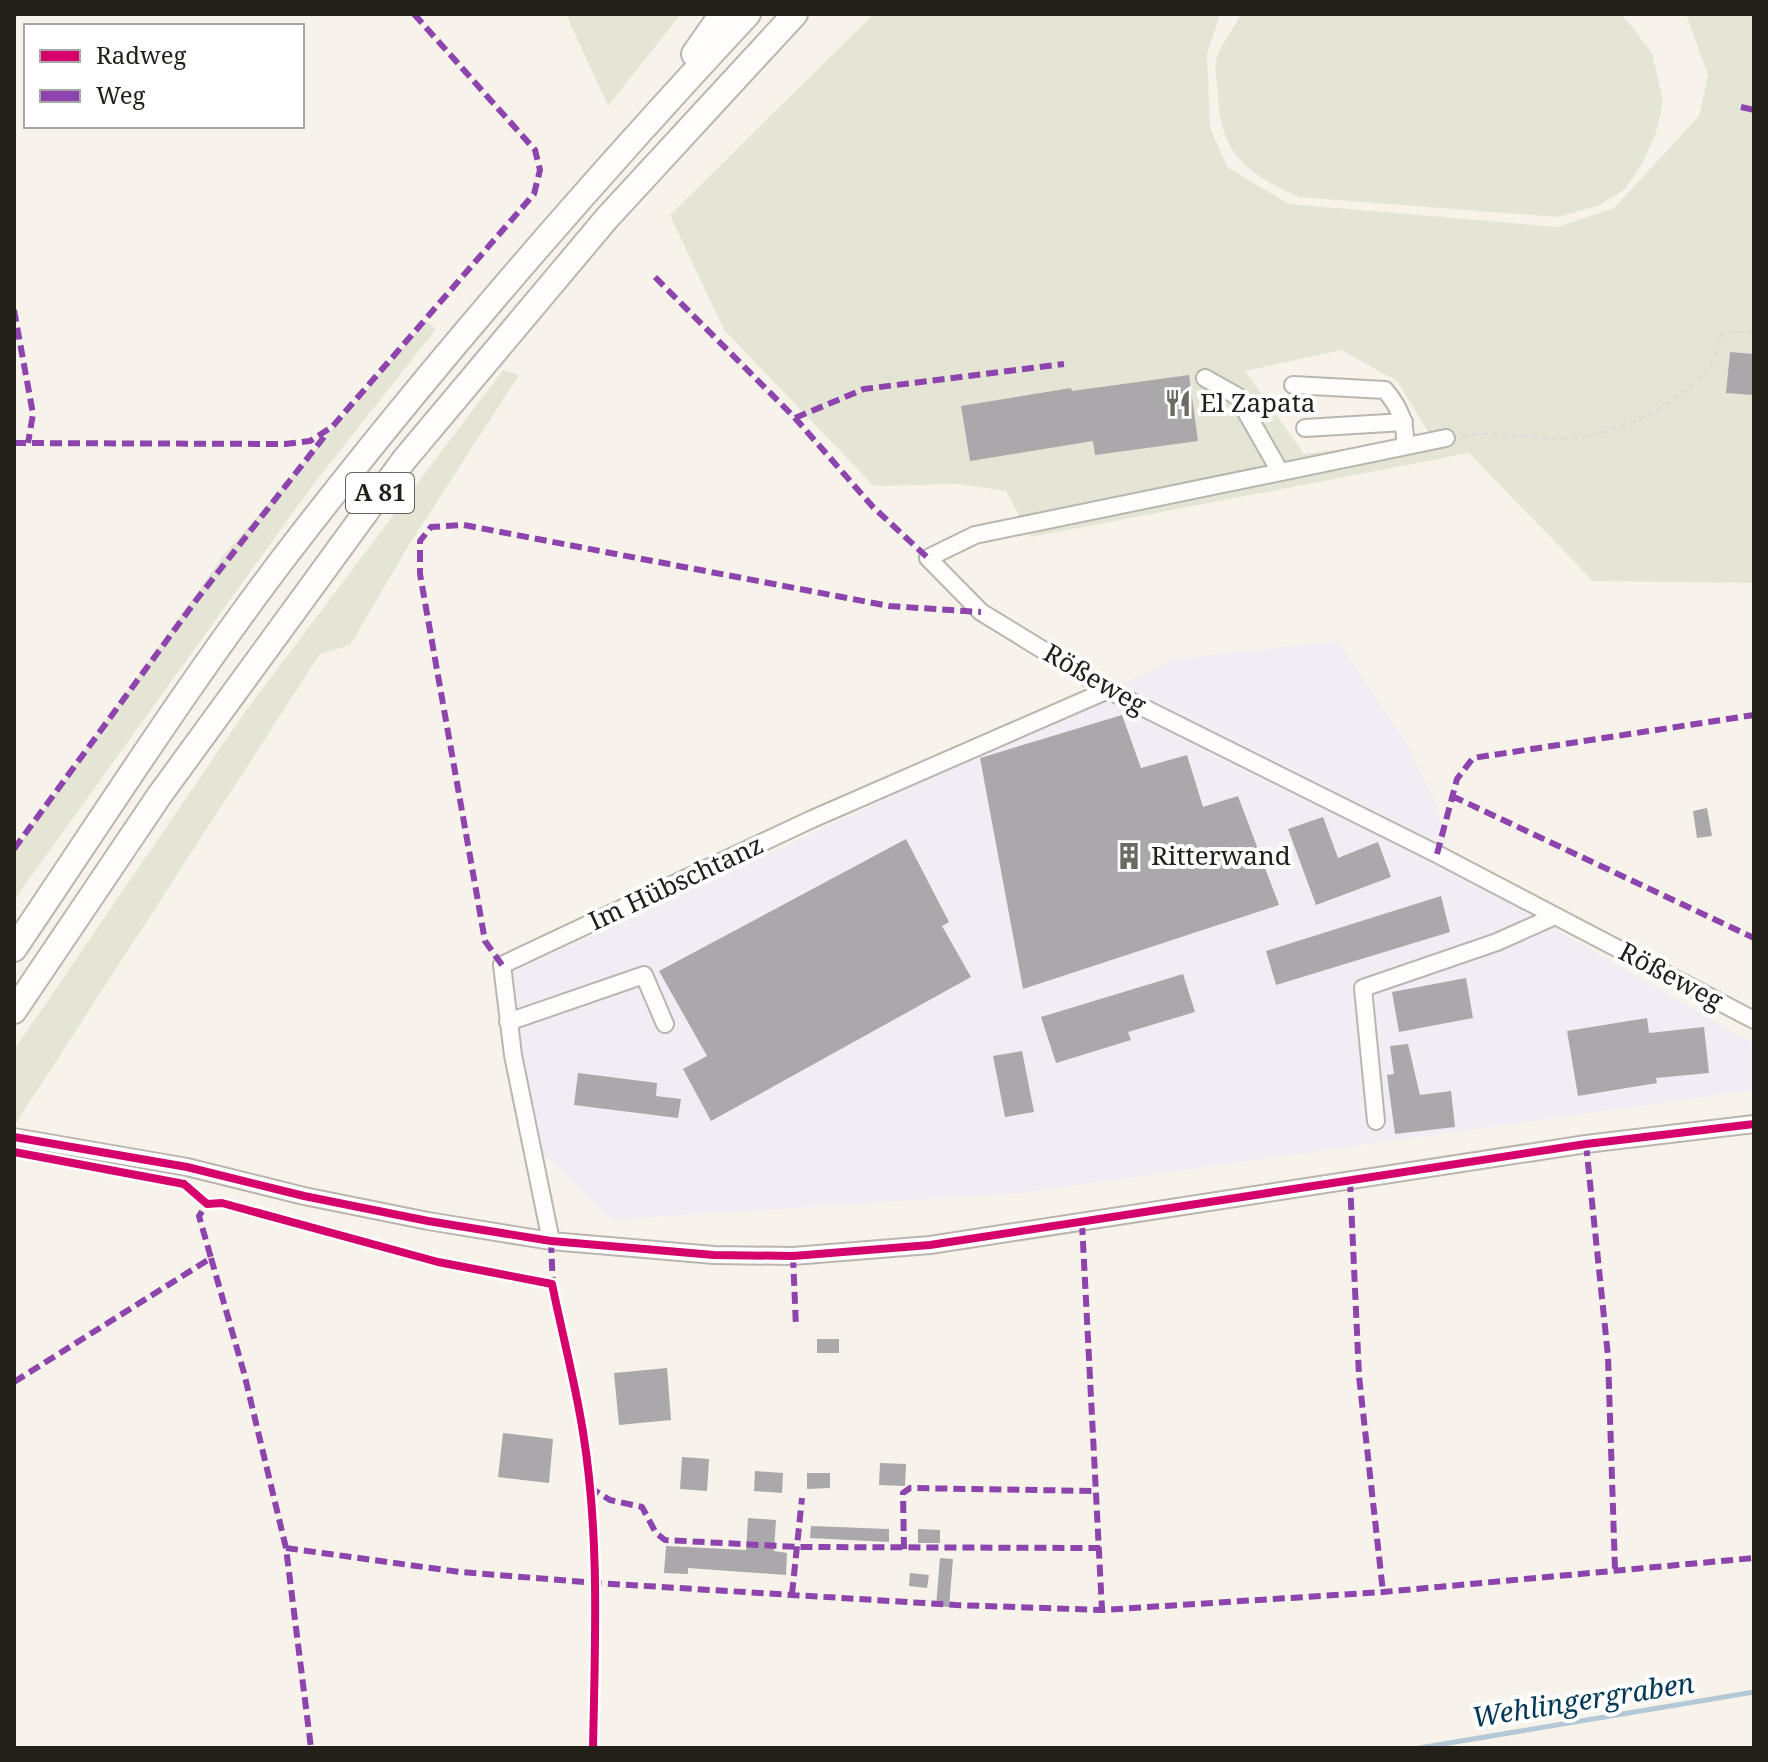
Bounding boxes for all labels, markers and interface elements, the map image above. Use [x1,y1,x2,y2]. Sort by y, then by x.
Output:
legend [24,24,304,128]
text: Radweg [96,38,187,71]
text: Weg [96,78,146,111]
place label: El Zapata [1200,384,1315,420]
restaurant icon: El Zapata [1163,388,1193,418]
road number: A 81 [346,473,414,513]
street label: Rößeweg [1038,634,1153,722]
street label: Im Hübschtanz [582,826,769,938]
place label: Ritterwand [1151,837,1291,873]
building icon: Ritterwand [1114,841,1144,871]
street label: Rößeweg [1613,933,1730,1018]
water label: Wehlingergraben [1469,1663,1697,1735]

